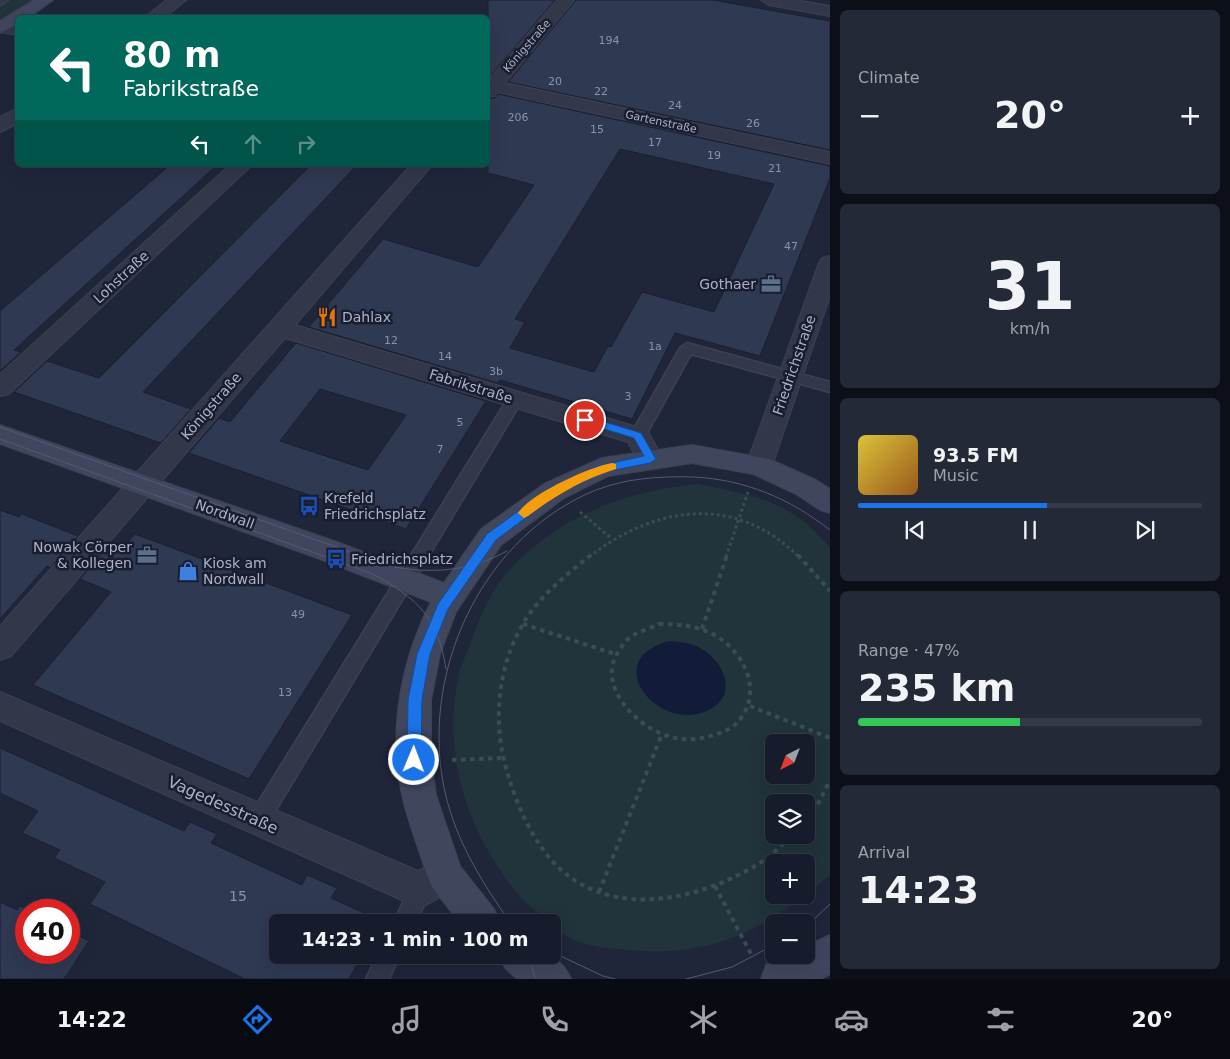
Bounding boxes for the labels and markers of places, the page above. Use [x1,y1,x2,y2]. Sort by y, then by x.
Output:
office icon: Gothaer [760,273,782,295]
place label: Gothaer [699,276,756,292]
restaurant icon: Dahlax [316,306,338,328]
place label: Dahlax [342,309,391,325]
pin [564,399,606,441]
place label: Krefeld Friedrichsplatz [324,490,426,522]
bus stop icon: Krefeld Friedrichsplatz [298,495,320,517]
place label: Nowak Cörper & Kollegen [33,539,132,571]
office icon: Nowak Cörper & Kollegen [136,544,158,566]
bus stop icon: Friedrichsplatz [325,548,347,570]
place label: Friedrichsplatz [351,551,453,567]
place label: Kiosk am Nordwall [203,555,267,587]
shop icon: Kiosk am Nordwall [177,560,199,582]

